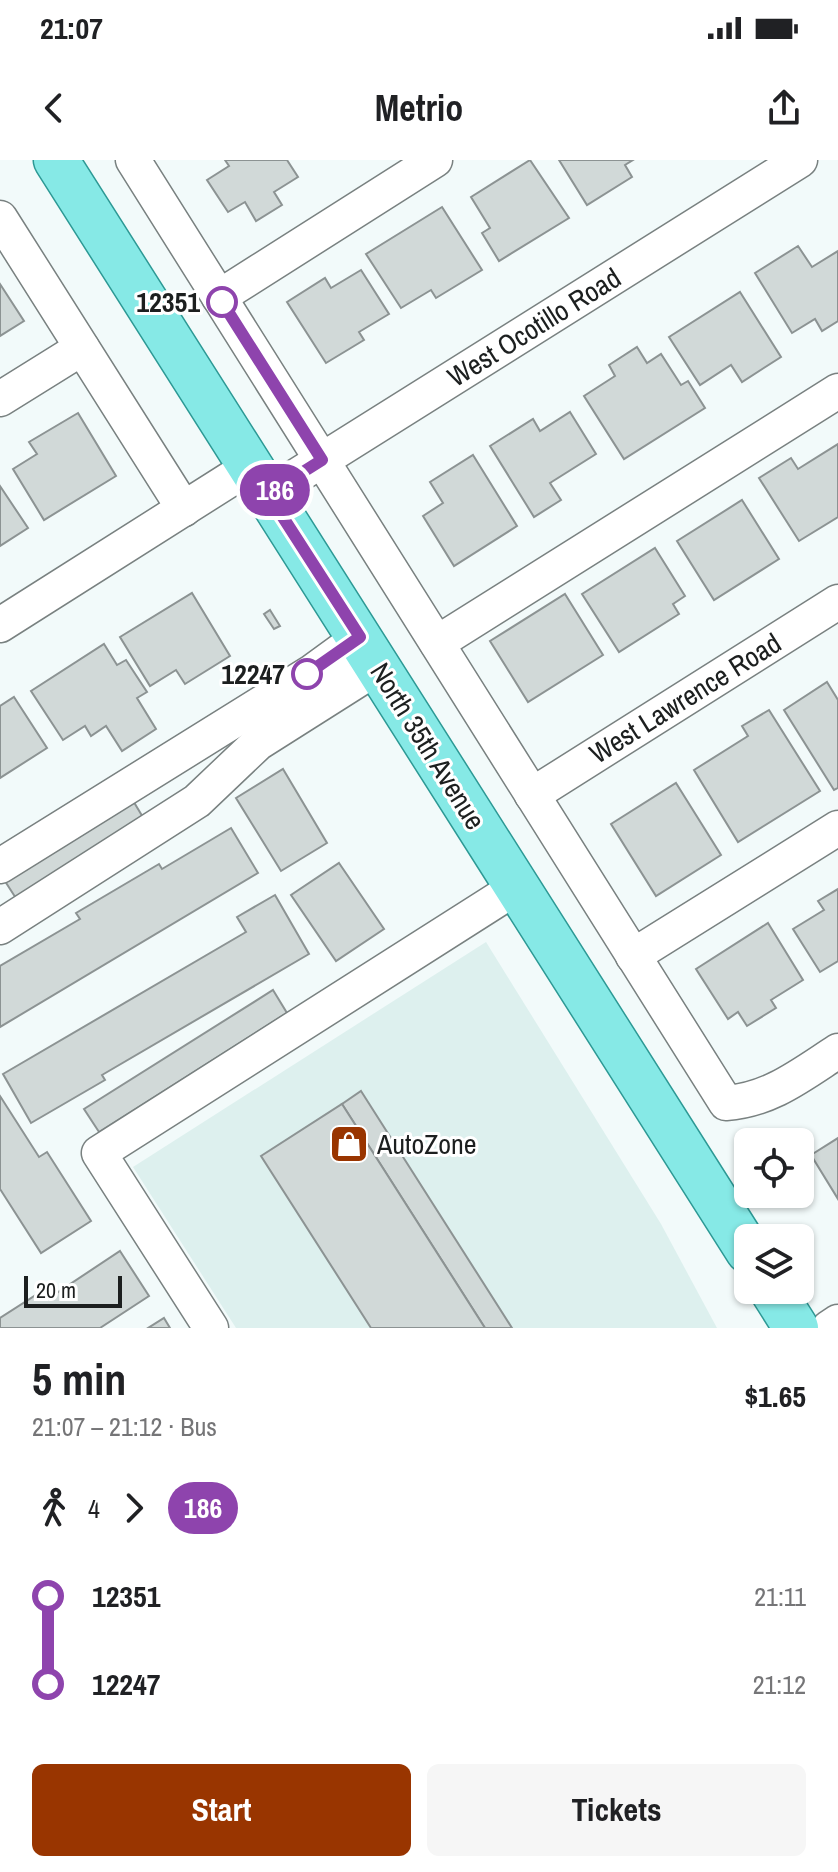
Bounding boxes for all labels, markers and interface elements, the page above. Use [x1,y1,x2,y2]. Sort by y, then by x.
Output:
text: 21:07 [40,8,103,48]
text: Metrio [375,84,463,132]
icon: back [32,86,76,130]
icon: share [762,86,806,130]
street label: West Ocotillo Road [440,259,628,395]
place label: 12351 [136,283,200,321]
marker: 12351 [207,287,237,317]
line badge: 186 [229,464,321,516]
text: 186 [256,471,294,509]
street label: West Lawrence Road [582,624,788,772]
place label: 12247 [221,655,285,693]
street label: North 35th Avenue [362,655,494,837]
marker: 12247 [292,659,322,689]
shop icon: AutoZone [328,1123,370,1165]
place label: AutoZone [376,1125,477,1163]
map controls [734,1128,814,1304]
button: locate [734,1128,814,1208]
button: layers [734,1224,814,1304]
scale bar [24,1272,122,1308]
text: 20 m [36,1275,76,1305]
text: 5 min [32,1349,126,1409]
text: $1.65 [744,1376,806,1416]
text: 21:07 – 21:12 · Bus [32,1409,217,1444]
icon: walk [32,1486,76,1530]
icon: forward [112,1486,156,1530]
text: 186 [184,1489,222,1527]
text: 4 [88,1491,100,1526]
text: 12351 [92,1576,160,1616]
text: 21:11 [754,1579,806,1614]
text: 12247 [92,1664,160,1704]
text: 21:12 [753,1667,806,1702]
button: Start [32,1764,411,1856]
button: Tickets [427,1764,806,1856]

